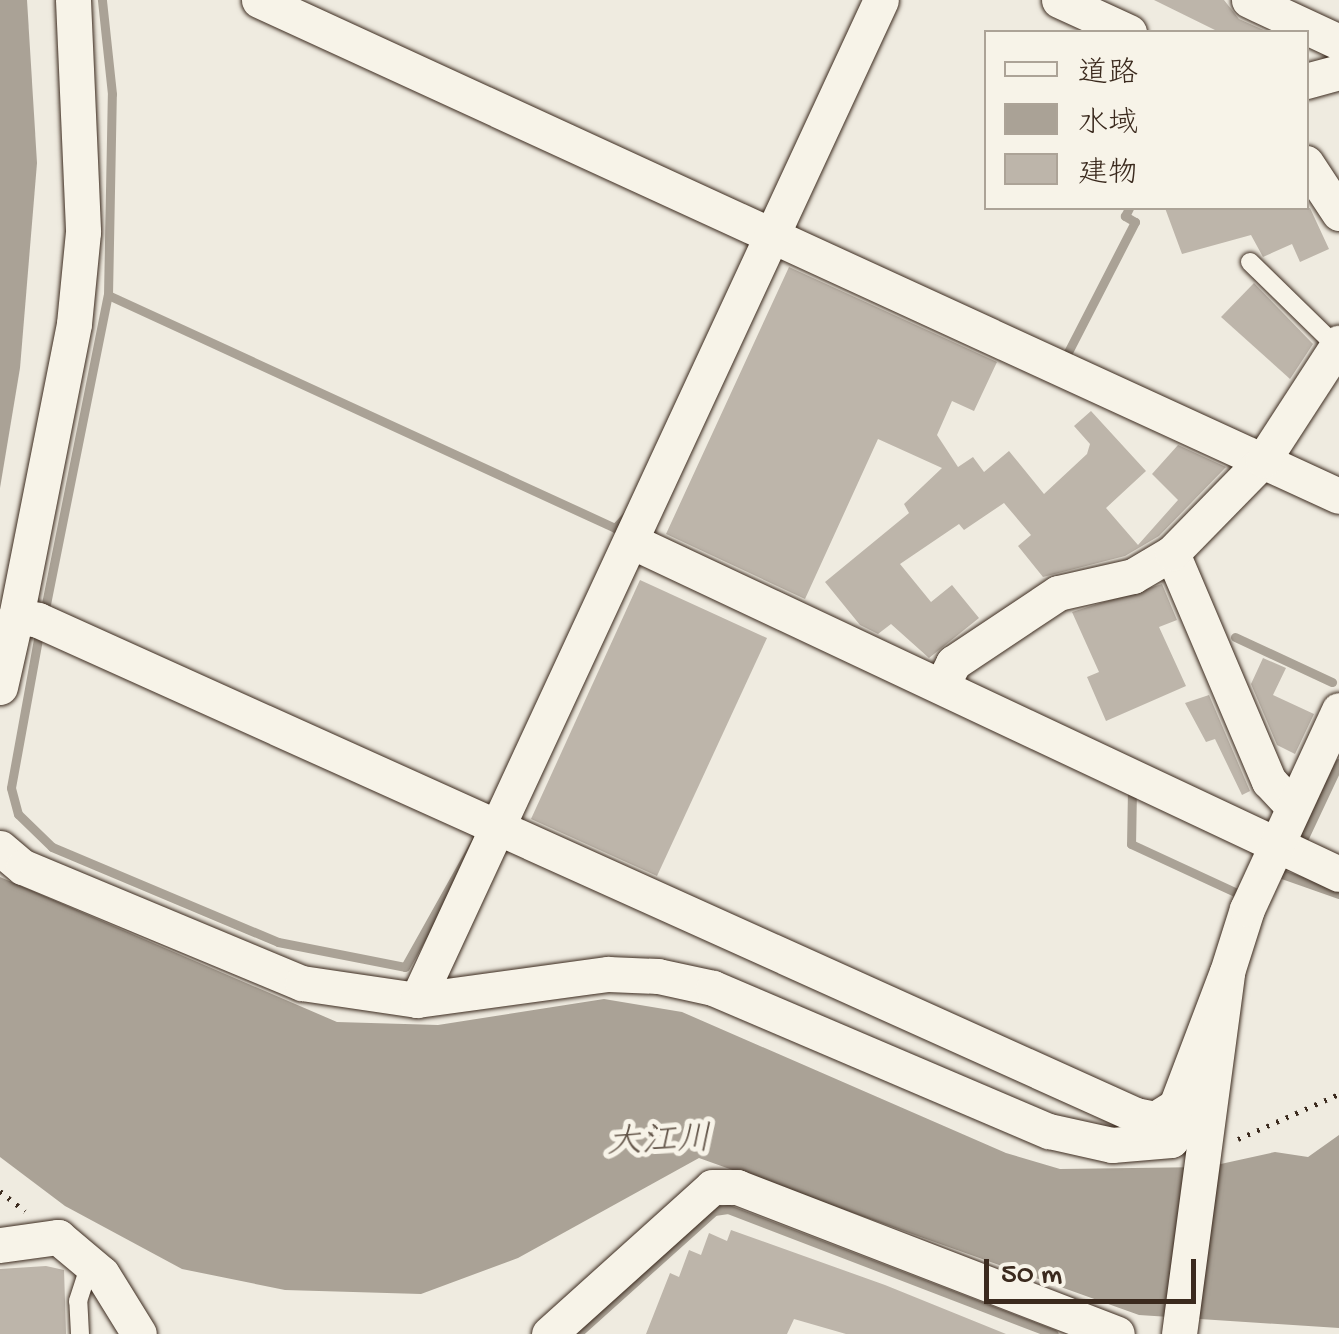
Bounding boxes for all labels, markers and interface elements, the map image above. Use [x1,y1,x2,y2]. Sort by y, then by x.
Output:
legend [984,30,1309,210]
text: 道路 [1078,58,1138,93]
text: 水域 [1078,108,1138,143]
text: 建物 [1078,158,1138,193]
water label: 大江川 [606,1121,712,1167]
scale bar [989,1239,1202,1301]
text: 50 m [1001,1259,1062,1294]

